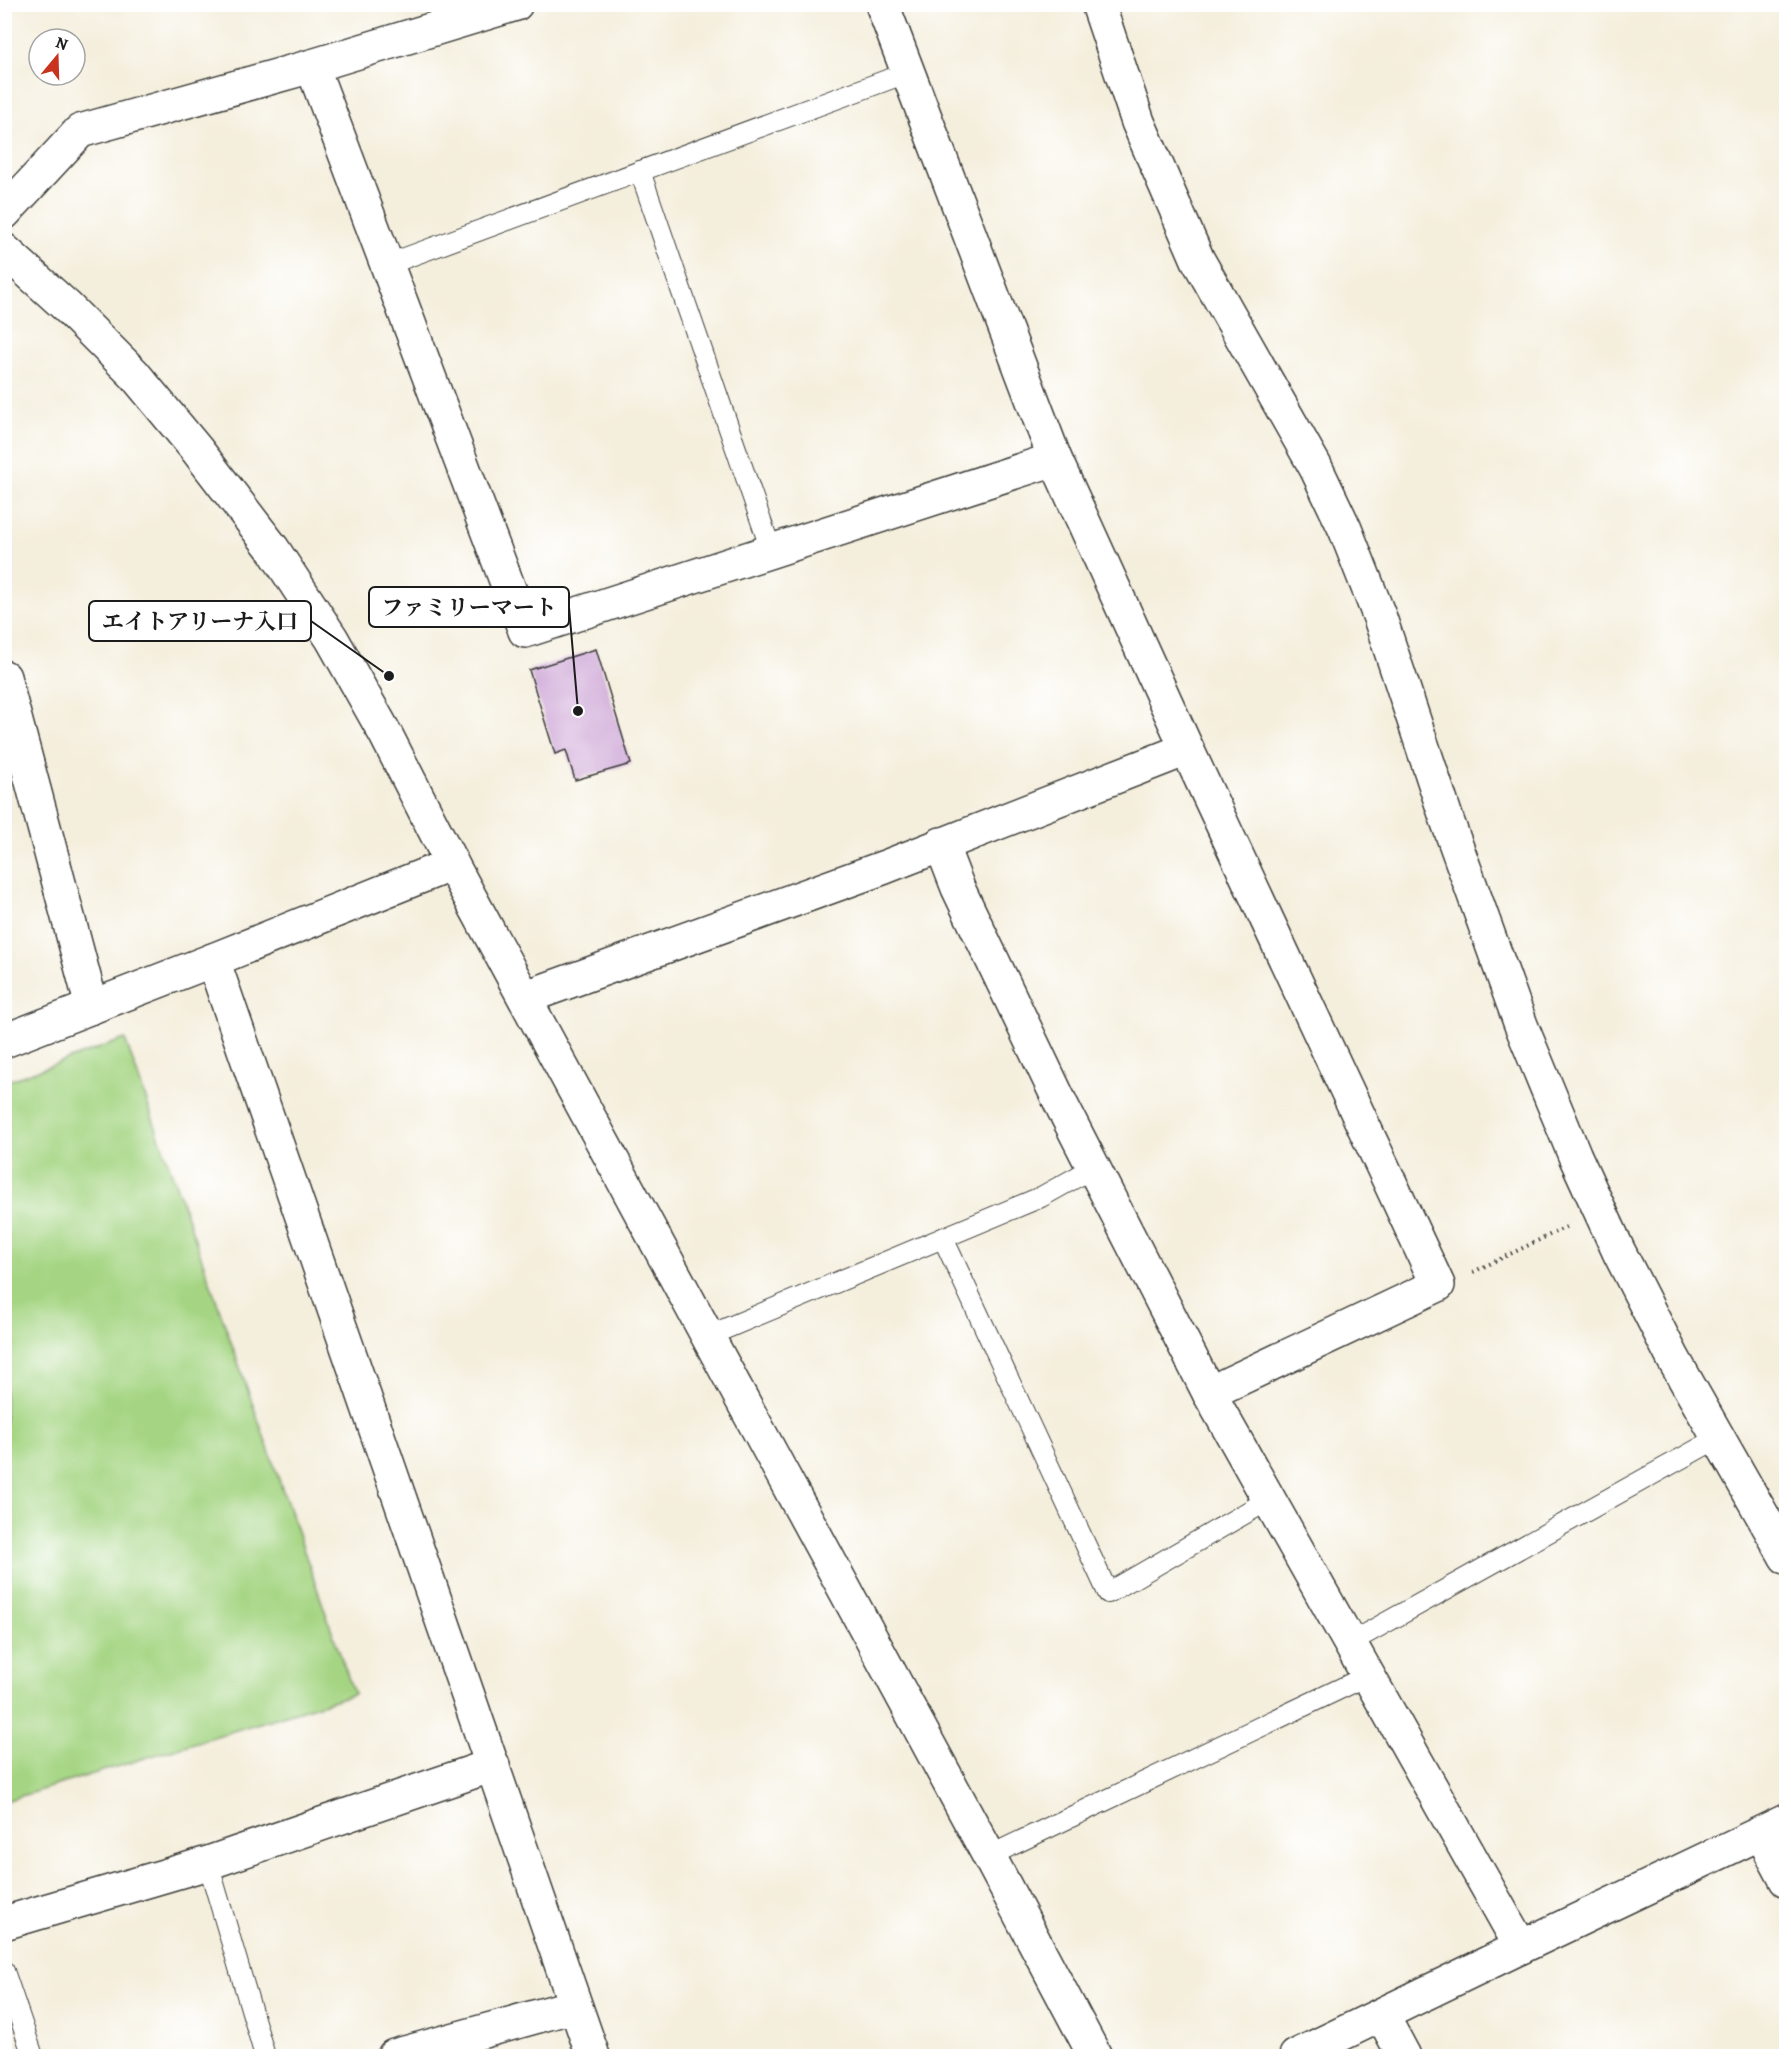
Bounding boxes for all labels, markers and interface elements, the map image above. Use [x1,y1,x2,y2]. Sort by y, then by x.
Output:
north arrow [27,27,87,87]
text: N [52,31,71,56]
callout: ファミリーマート [369,587,569,627]
text: ファミリーマート [381,593,557,623]
callout: エイトアリーナ入口 [89,601,311,641]
text: エイトアリーナ入口 [102,607,298,637]

